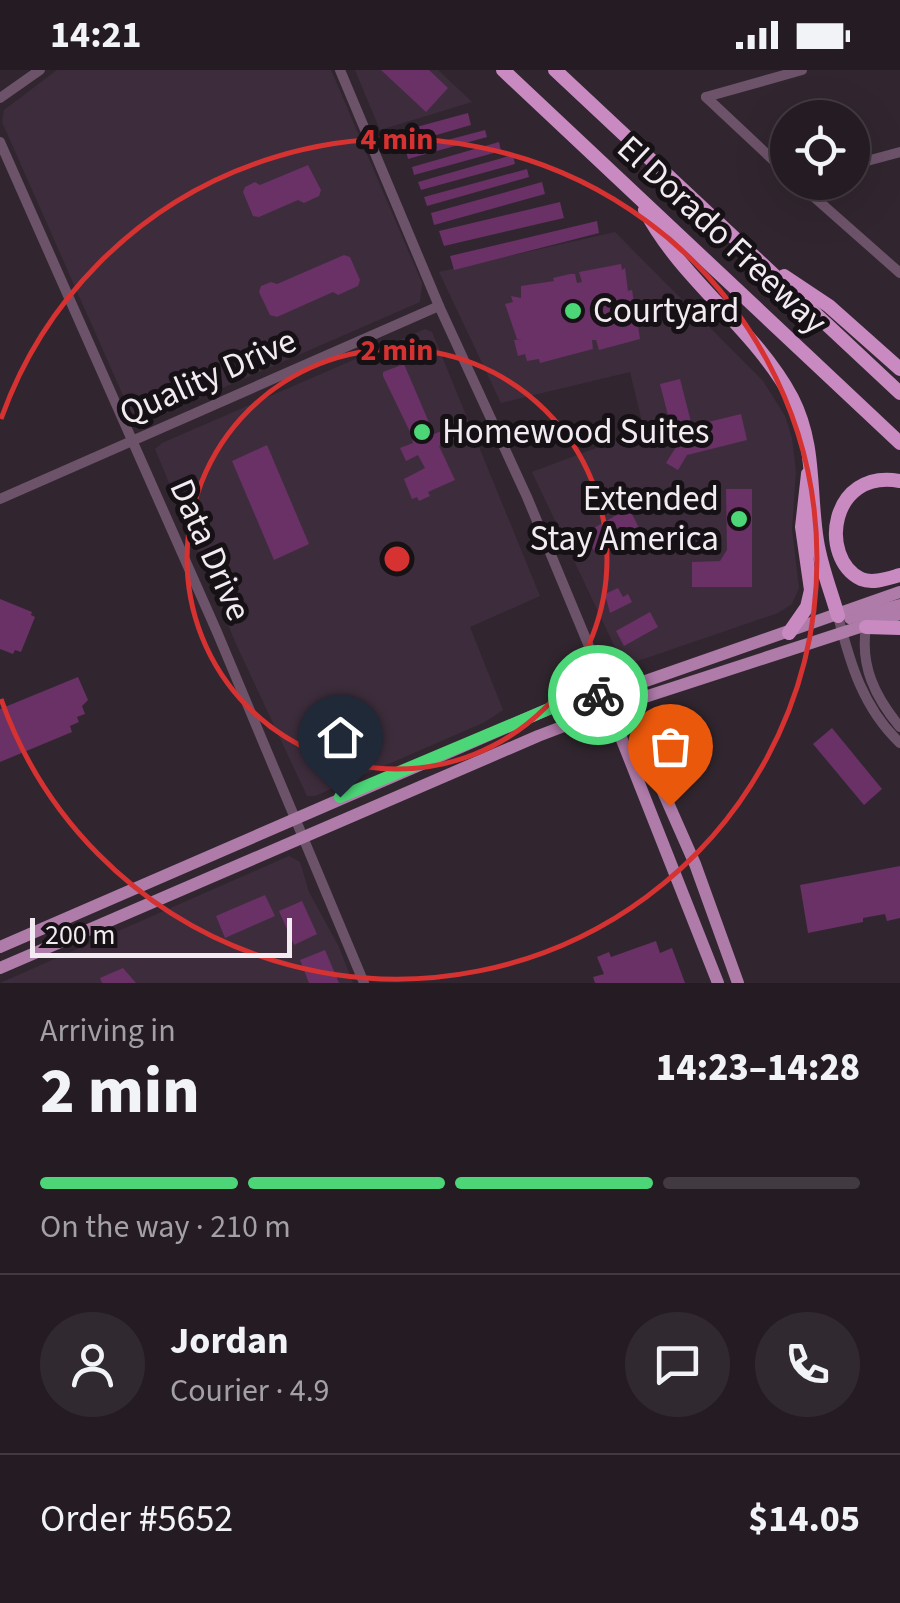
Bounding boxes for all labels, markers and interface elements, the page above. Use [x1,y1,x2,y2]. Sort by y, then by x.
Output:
text: 14:21 [50,8,142,62]
map controls [770,100,870,200]
button: locate [770,100,870,200]
text: 4 min [361,118,434,161]
street label: El Dorado Freeway [606,124,838,346]
place label: Courtyard [593,286,739,336]
marker: Courtyard [562,300,584,322]
street label: Quality Drive [112,316,304,438]
text: 2 min [361,329,434,372]
place label: Homewood Suites [442,407,709,457]
marker: Homewood Suites [411,421,433,443]
street label: Data Drive [157,471,263,629]
place label: Extended Stay America [530,474,719,564]
marker: Extended Stay America [728,508,750,530]
centre of rings [379,541,415,577]
courier [548,645,648,745]
icon: bike [571,668,626,723]
pin [298,695,383,798]
pin [628,704,713,807]
icon: home [313,710,368,765]
icon: bag [643,719,698,774]
scale bar [30,913,292,958]
text: 200 m [45,915,116,955]
text: Arriving in [40,1008,176,1054]
text: 14:23–14:28 [656,1041,860,1095]
text: 2 min [40,1045,200,1138]
text: On the way · 210 m [40,1204,291,1250]
button: person [40,1312,145,1417]
button: chat [625,1312,730,1417]
button: phone [755,1312,860,1417]
text: Jordan [170,1314,289,1368]
text: Courier · 4.9 [170,1368,330,1414]
text: Order #5652 [40,1492,233,1546]
text: $14.05 [748,1492,860,1546]

